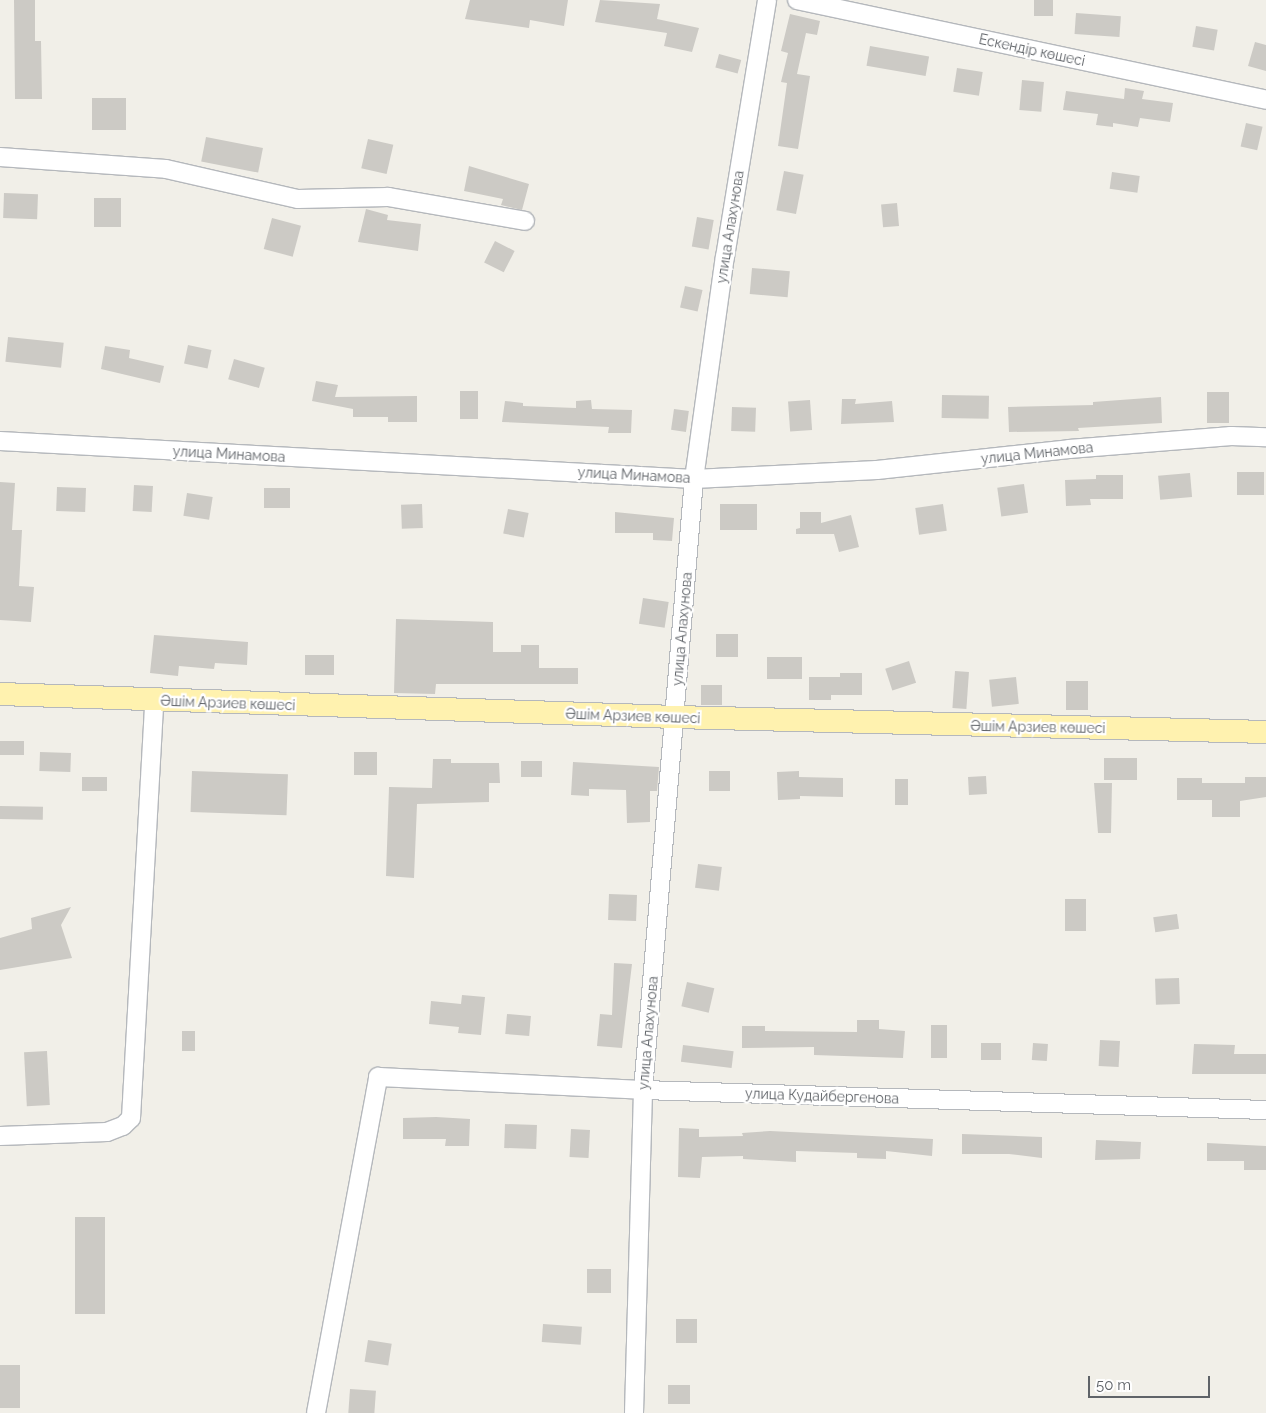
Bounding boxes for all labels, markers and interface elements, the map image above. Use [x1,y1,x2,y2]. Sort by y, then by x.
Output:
street label: Ескендір көшесі [977,31,1087,69]
street label: улица Алахунова [713,169,747,285]
street label: улица Минамова [980,439,1094,467]
street label: улица Минамова [172,443,286,465]
street label: улица Минамова [577,464,691,486]
street label: улица Алахунова [669,571,695,687]
street label: Әшім Арзиев көшесі [160,692,296,714]
street label: Әшім Арзиев көшесі [565,705,701,727]
street label: Әшім Арзиев көшесі [970,717,1106,737]
street label: улица Алахунова [635,975,661,1091]
street label: улица Кудайбергенова [745,1085,899,1107]
scale bar [1091,1366,1214,1398]
text: 50 m [1096,1376,1131,1394]

